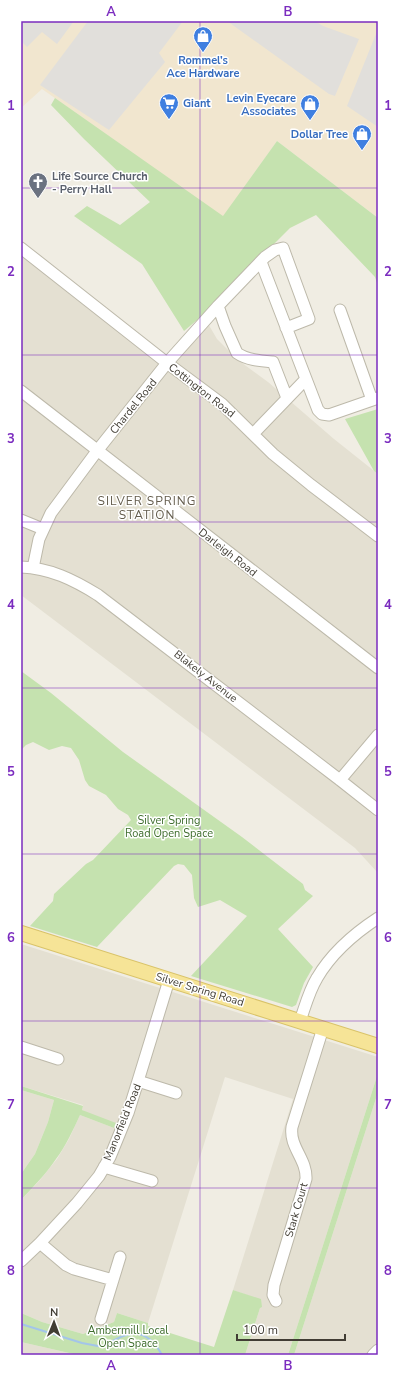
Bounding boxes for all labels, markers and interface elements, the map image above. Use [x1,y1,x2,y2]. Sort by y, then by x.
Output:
text: A [106,3,116,21]
text: B [284,3,293,21]
shop icon: Rommel’s Ace Hardware [192,25,214,53]
place label: Rommel’s Ace Hardware [167,53,240,81]
place label: Levin Eyecare Associates [227,91,296,119]
supermarket icon: Giant [158,92,180,120]
shop icon: Levin Eyecare Associates [299,93,321,121]
place label: Giant [183,96,211,111]
text: 1 [7,97,15,115]
text: 1 [384,97,392,115]
shop icon: Dollar Tree [351,123,373,151]
place label: Dollar Tree [291,127,348,142]
place label: Life Source Church - Perry Hall [52,169,148,197]
church icon: Life Source Church - Perry Hall [27,171,49,199]
text: 2 [7,263,15,281]
text: 2 [384,263,392,281]
street label: Cottington Road [165,360,238,421]
street label: Chardel Road [106,375,160,437]
text: 3 [7,430,15,448]
text: 3 [384,430,392,448]
district label: SILVER SPRING STATION [98,493,196,523]
street label: Darleigh Road [195,525,260,580]
text: 4 [7,596,15,614]
text: 4 [384,596,392,614]
street label: Blakely Avenue [171,647,241,706]
text: 5 [7,763,15,781]
text: 5 [384,763,392,781]
park label: Silver Spring Road Open Space [125,813,213,841]
text: 6 [7,929,15,947]
text: 6 [384,929,392,947]
street label: Silver Spring Road [154,969,246,1010]
street label: Manorfield Road [100,1081,145,1163]
text: 7 [7,1096,15,1114]
text: 7 [384,1096,392,1114]
street label: Stark Court [282,1181,311,1239]
text: 8 [7,1262,15,1280]
text: 8 [384,1262,392,1280]
north arrow [34,1302,74,1342]
text: N [50,1305,58,1320]
scale bar [237,1316,345,1342]
text: 100 m [243,1322,278,1338]
park label: Ambermill Local Open Space [87,1323,169,1351]
text: A [106,1357,116,1375]
text: B [284,1357,293,1375]

